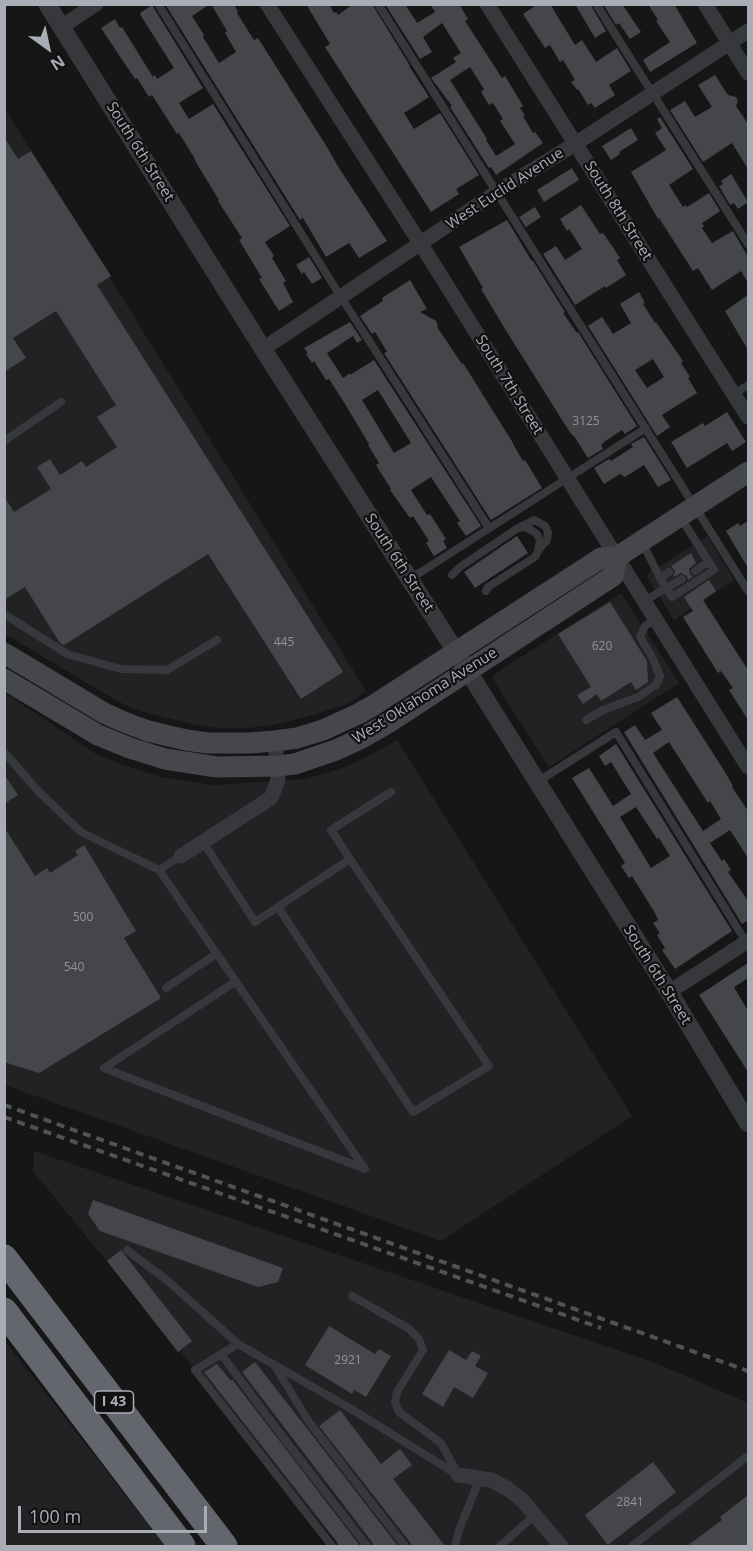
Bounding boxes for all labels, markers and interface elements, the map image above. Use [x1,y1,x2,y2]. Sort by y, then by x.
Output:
north arrow [18,18,78,78]
text: N [46,50,69,76]
street label: South 6th Street [102,99,178,205]
street label: West Euclid Avenue [443,144,567,234]
street label: South 8th Street [580,158,656,264]
street label: South 7th Street [471,332,547,438]
house number: 3125 [572,415,600,429]
street label: South 6th Street [360,510,438,616]
house number: 445 [274,636,294,650]
house number: 620 [592,640,612,654]
street label: West Oklahoma Avenue [349,644,501,748]
house number: 500 [73,911,93,925]
street label: South 6th Street [619,922,695,1028]
house number: 540 [64,961,84,975]
house number: 2921 [334,1354,362,1368]
road number: I 43 [94,1391,134,1413]
scale bar [21,1494,210,1532]
house number: 2841 [616,1496,644,1510]
text: 100 m [29,1504,81,1528]

